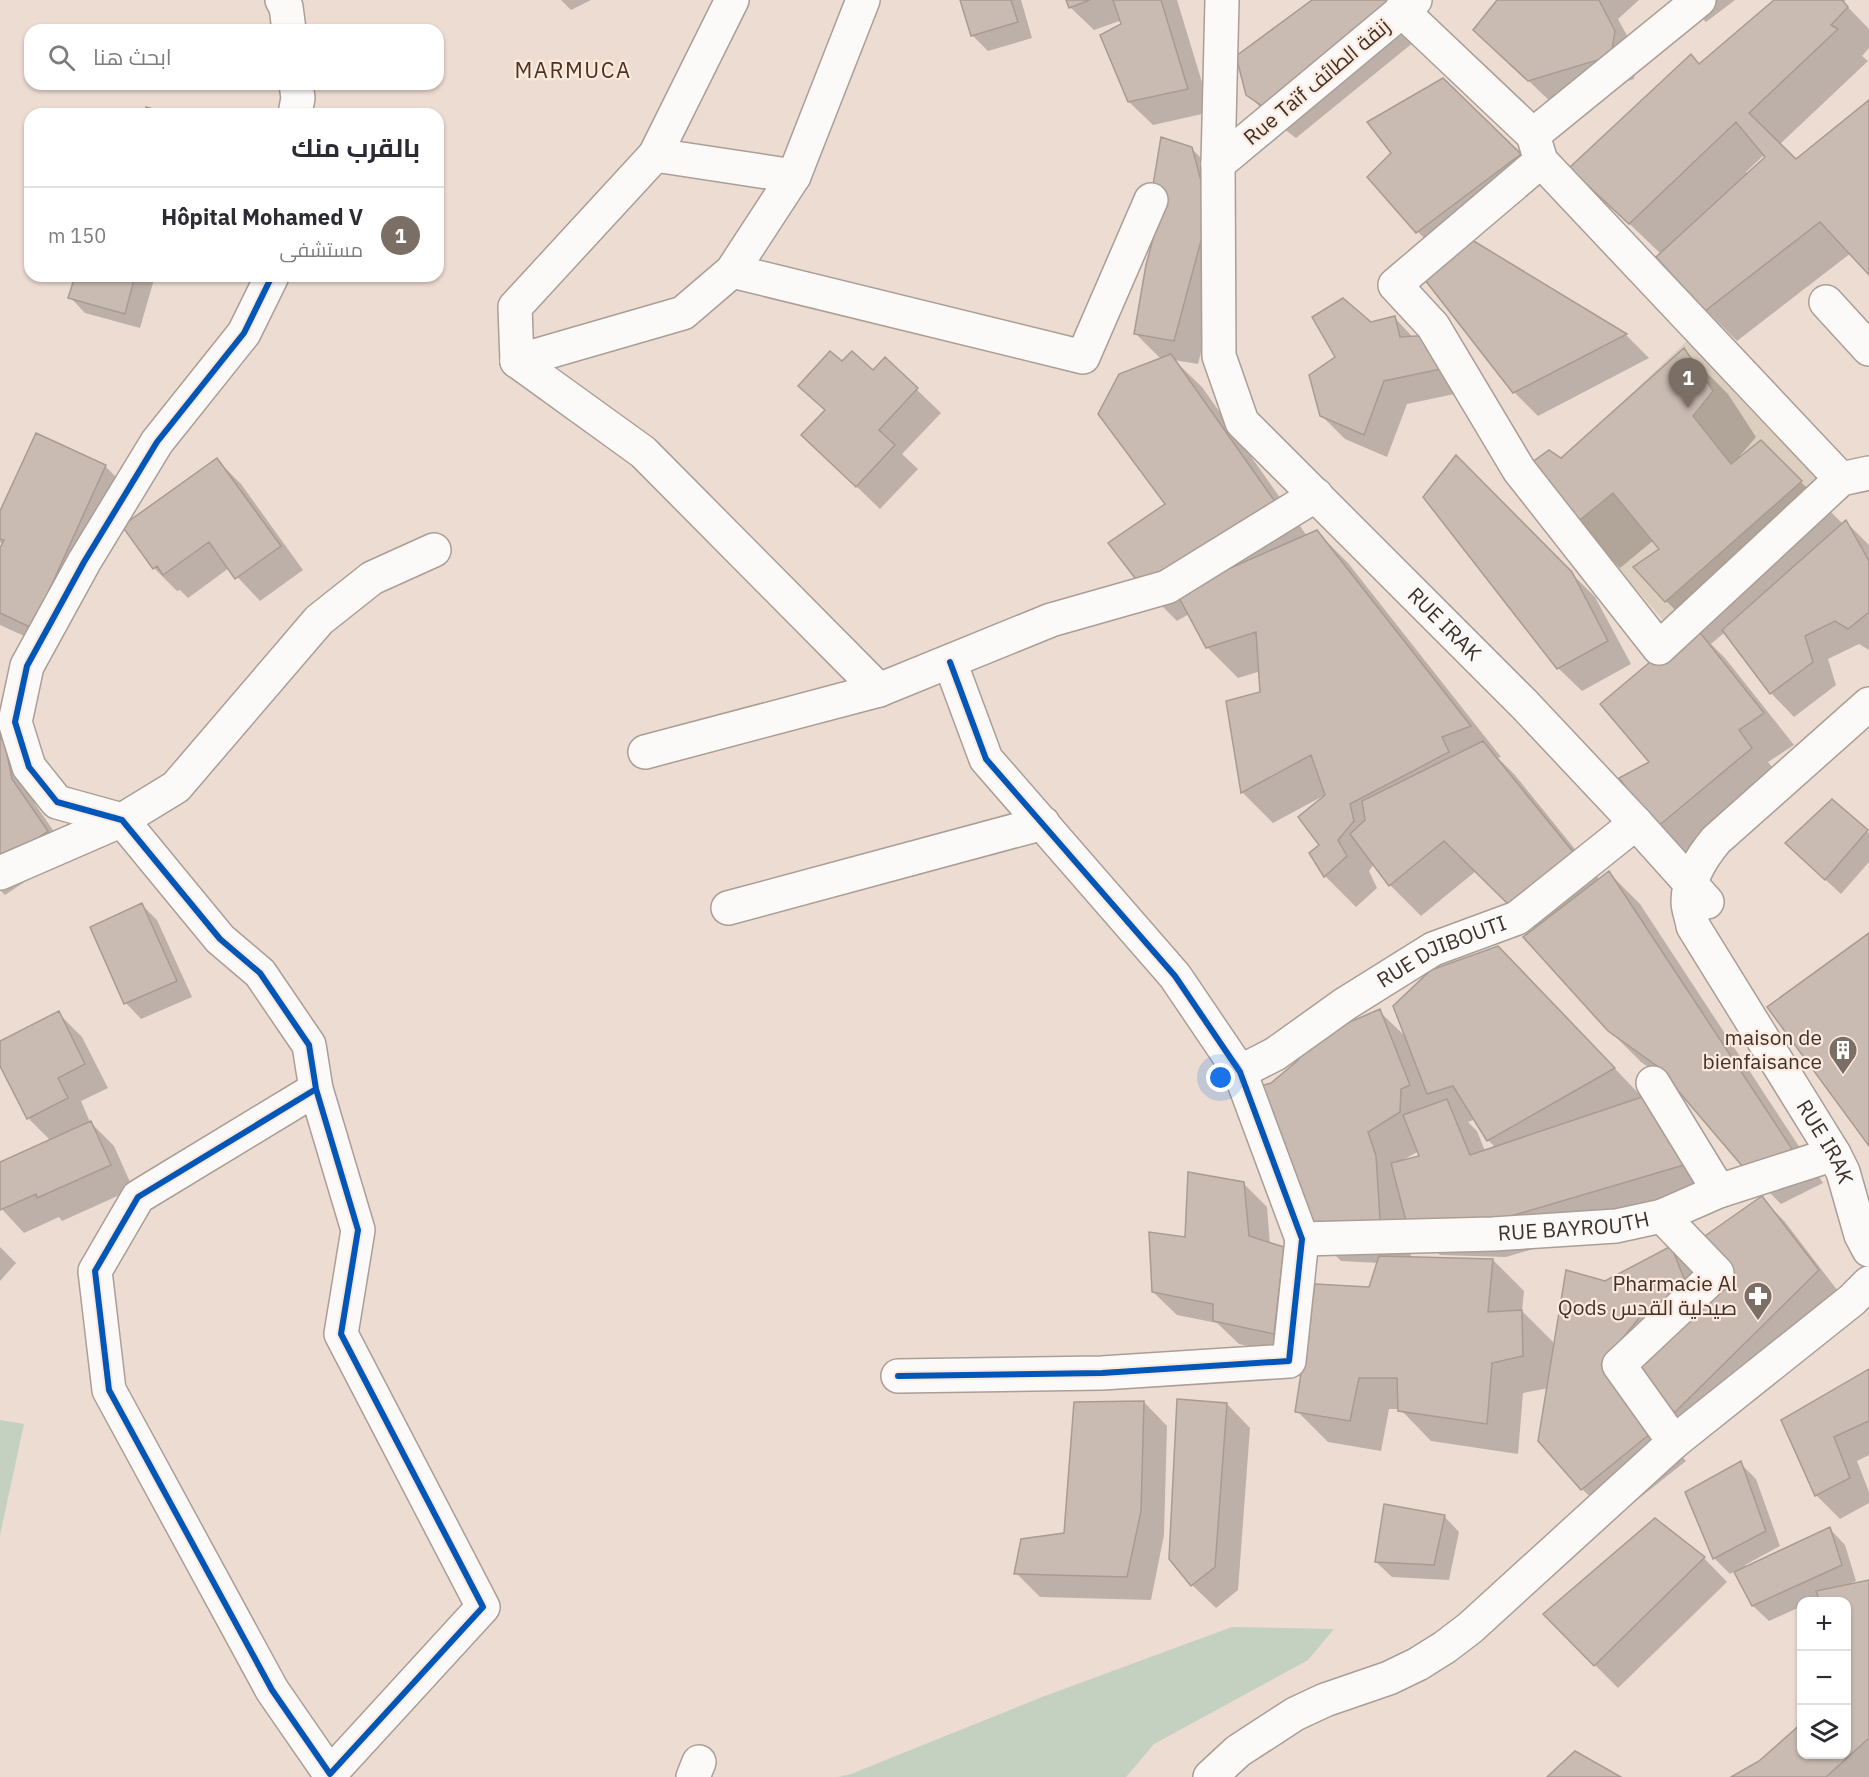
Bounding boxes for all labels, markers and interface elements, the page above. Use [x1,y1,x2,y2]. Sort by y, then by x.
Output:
street label: Rue Taïf زنقة الطائف [1237,12,1396,151]
search box [24,24,444,90]
icon: search [45,41,78,74]
text: ابحث هنا [93,42,172,71]
district label: MARMUCA [514,55,632,84]
text: بالقرب منك [291,130,420,164]
text: Hôpital Mohamed V [161,202,363,231]
text: 150 m [48,222,106,249]
text: 1 [395,222,407,249]
text: مستشفى [279,236,363,263]
pin: 1 [1668,358,1708,408]
street label: RUE IRAK [1402,581,1488,666]
street label: RUE DJIBOUTI [1371,908,1510,994]
place label: maison de bienfaisance [1703,1023,1822,1075]
building icon: maison de bienfaisance [1827,1034,1859,1076]
your location [1206,1063,1235,1092]
street label: RUE IRAK [1791,1094,1861,1187]
street label: RUE BAYROUTH [1497,1204,1652,1247]
place label: Pharmacie Al Qods صيدلية القدس [1558,1269,1737,1321]
pharmacy icon: Pharmacie Al Qods صيدلية القدس [1742,1280,1774,1322]
map controls [1797,1597,1851,1759]
button: + [1797,1597,1851,1651]
button: − [1797,1651,1851,1705]
button: layers [1797,1705,1851,1759]

